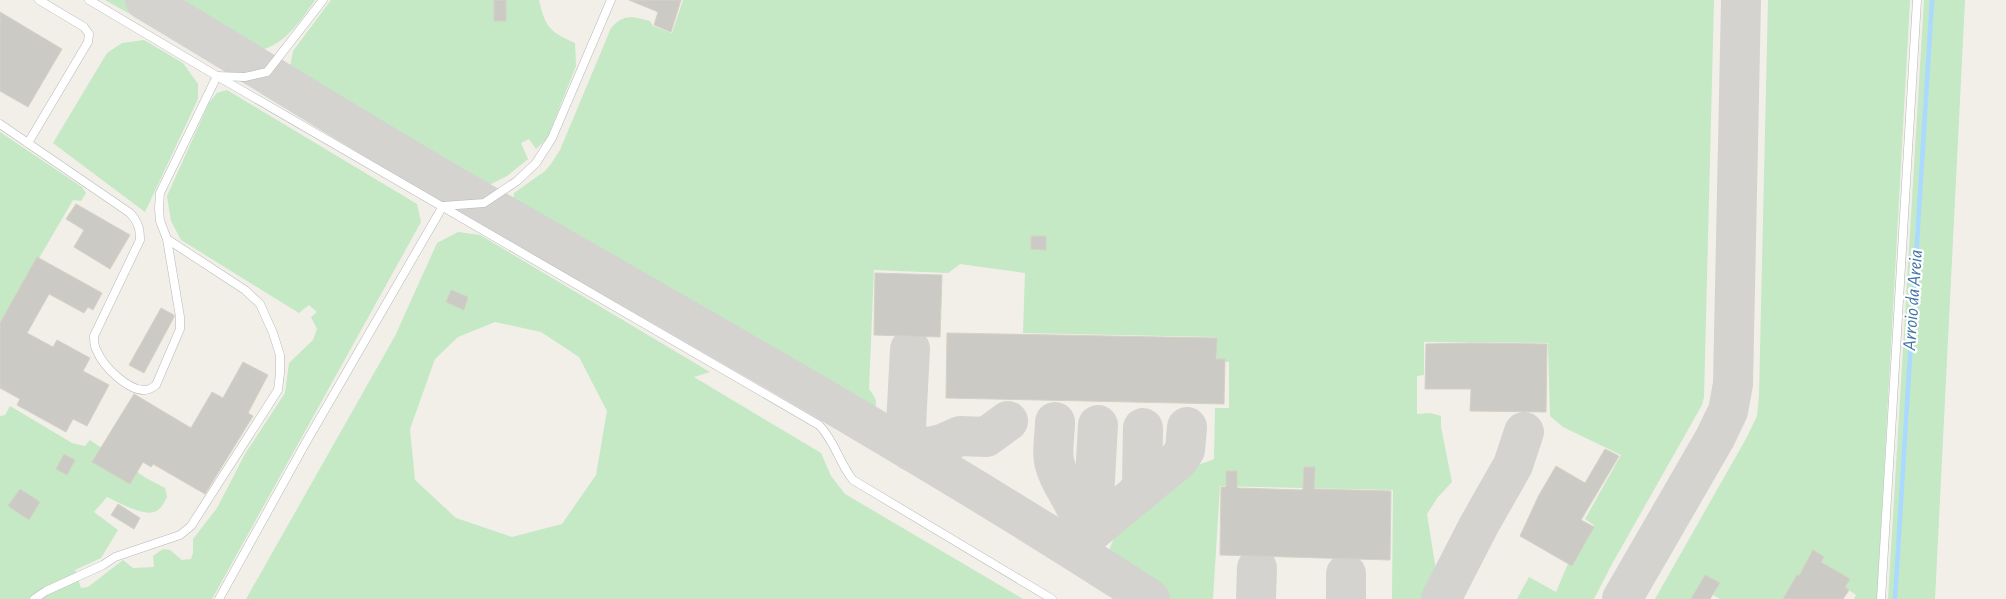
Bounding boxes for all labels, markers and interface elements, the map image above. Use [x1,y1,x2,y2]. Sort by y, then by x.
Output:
water label: Arroio da Areia [1900,249,1926,352]

